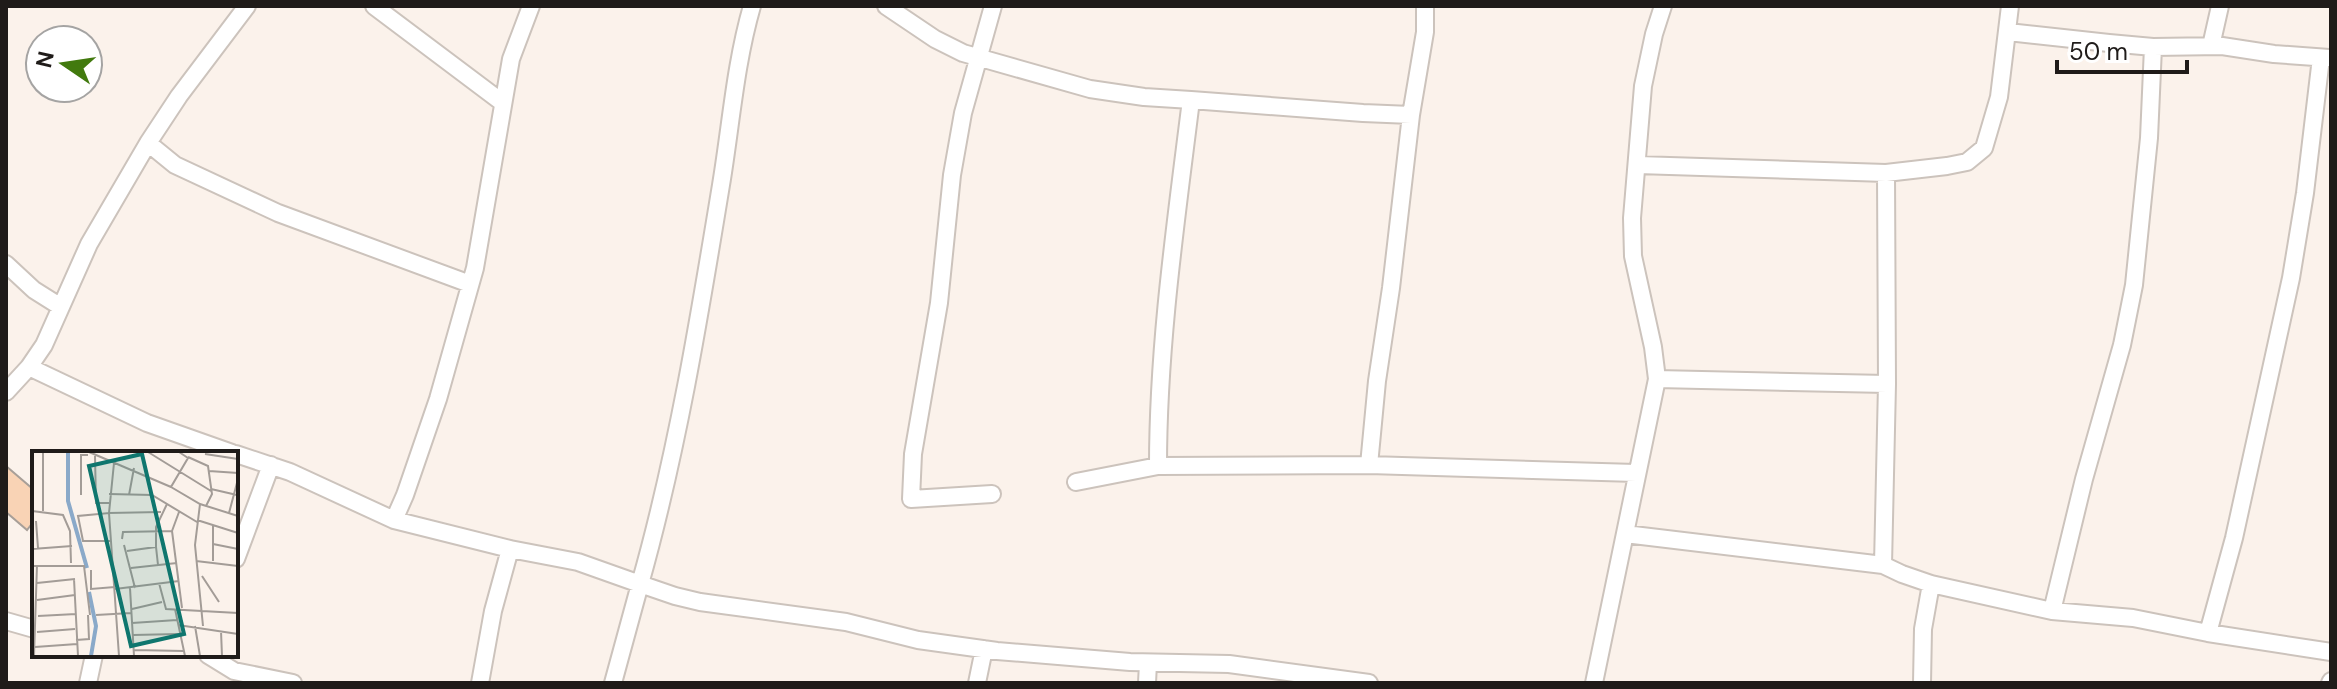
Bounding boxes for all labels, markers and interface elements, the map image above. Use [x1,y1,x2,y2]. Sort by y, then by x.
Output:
north arrow [24,24,104,104]
scale bar [2057,24,2187,74]
text: 50 m [2069,36,2128,67]
text: N [29,49,61,71]
inset map [32,451,238,657]

